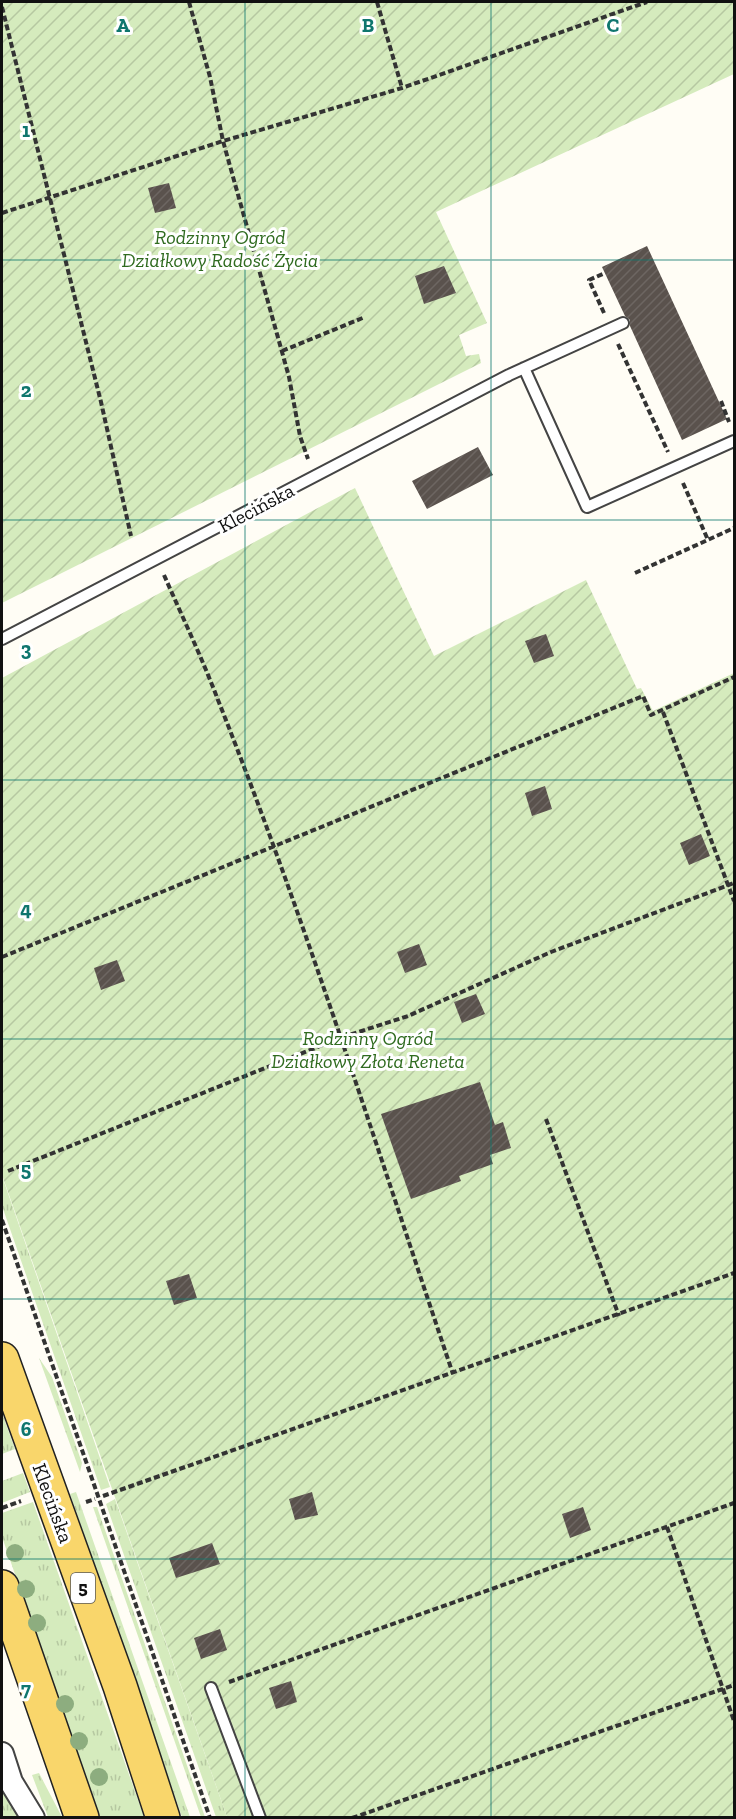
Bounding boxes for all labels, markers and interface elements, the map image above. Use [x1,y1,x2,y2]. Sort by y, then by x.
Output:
text: A [116,13,130,37]
text: B [362,13,374,37]
text: C [607,13,620,37]
text: 1 [22,118,30,142]
park label: Rodzinny Ogród Działkowy Radość Życia [122,225,318,272]
text: 2 [21,378,32,402]
street label: Klecińska [214,478,298,538]
text: 3 [21,637,32,661]
text: 4 [20,897,32,921]
park label: Rodzinny Ogród Działkowy Złota Reneta [271,1026,465,1073]
text: 5 [21,1157,31,1181]
text: 6 [21,1417,32,1441]
street label: Klecińska [28,1460,79,1546]
road number: 5 [71,1573,95,1603]
text: 7 [21,1677,31,1701]

